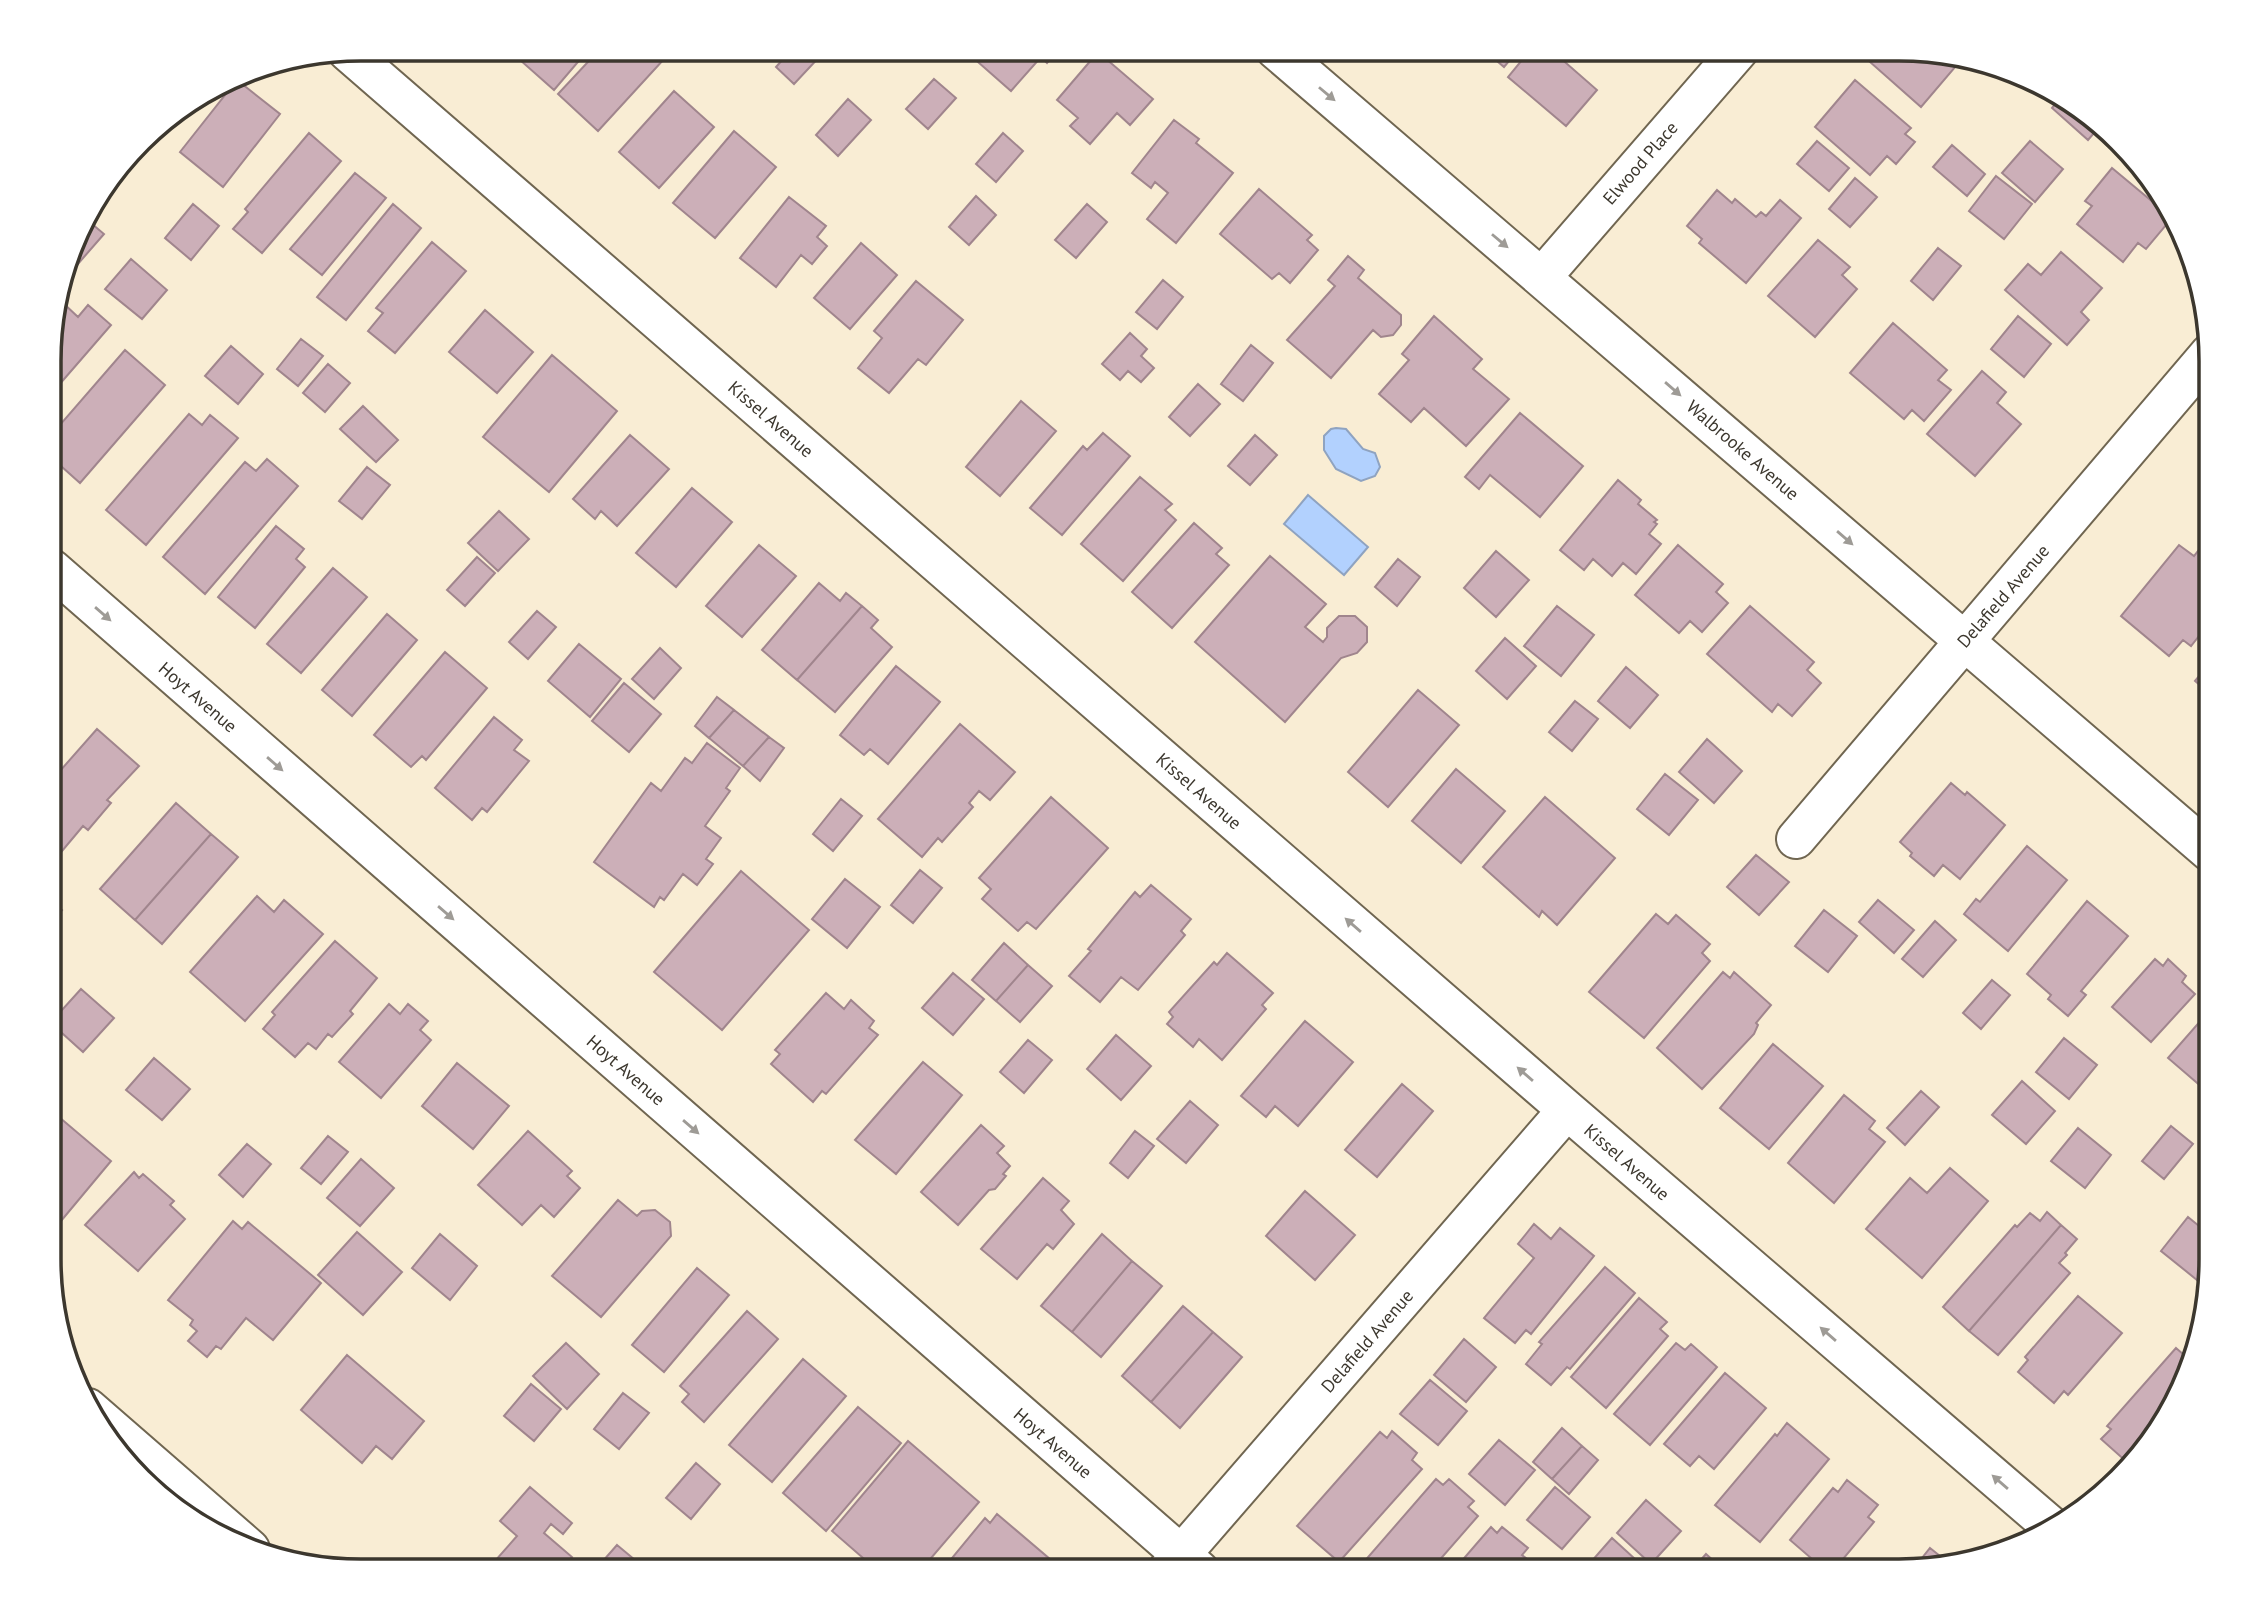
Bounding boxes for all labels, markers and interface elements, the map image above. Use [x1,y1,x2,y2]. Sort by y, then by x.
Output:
one-way arrow [1319,86,1336,101]
street label: Elwood Place [1598,117,1682,209]
one-way arrow [1492,233,1509,248]
street label: Kissel Avenue [724,376,818,462]
one-way arrow [1664,381,1682,397]
street label: Walbrooke Avenue [1682,395,1804,505]
one-way arrow [1837,530,1854,545]
street label: Delafield Avenue [1952,540,2054,652]
one-way arrow [94,606,112,622]
street label: Hoyt Avenue [154,657,242,737]
street label: Kissel Avenue [1152,748,1246,834]
one-way arrow [266,756,283,771]
one-way arrow [437,905,455,921]
one-way arrow [1345,918,1362,933]
street label: Hoyt Avenue [582,1030,670,1110]
one-way arrow [1516,1066,1534,1082]
one-way arrow [682,1119,700,1135]
street label: Kissel Avenue [1580,1119,1674,1205]
street label: Delafield Avenue [1316,1285,1418,1397]
one-way arrow [1819,1327,1836,1342]
street label: Hoyt Avenue [1009,1403,1097,1483]
one-way arrow [1992,1475,2009,1490]

